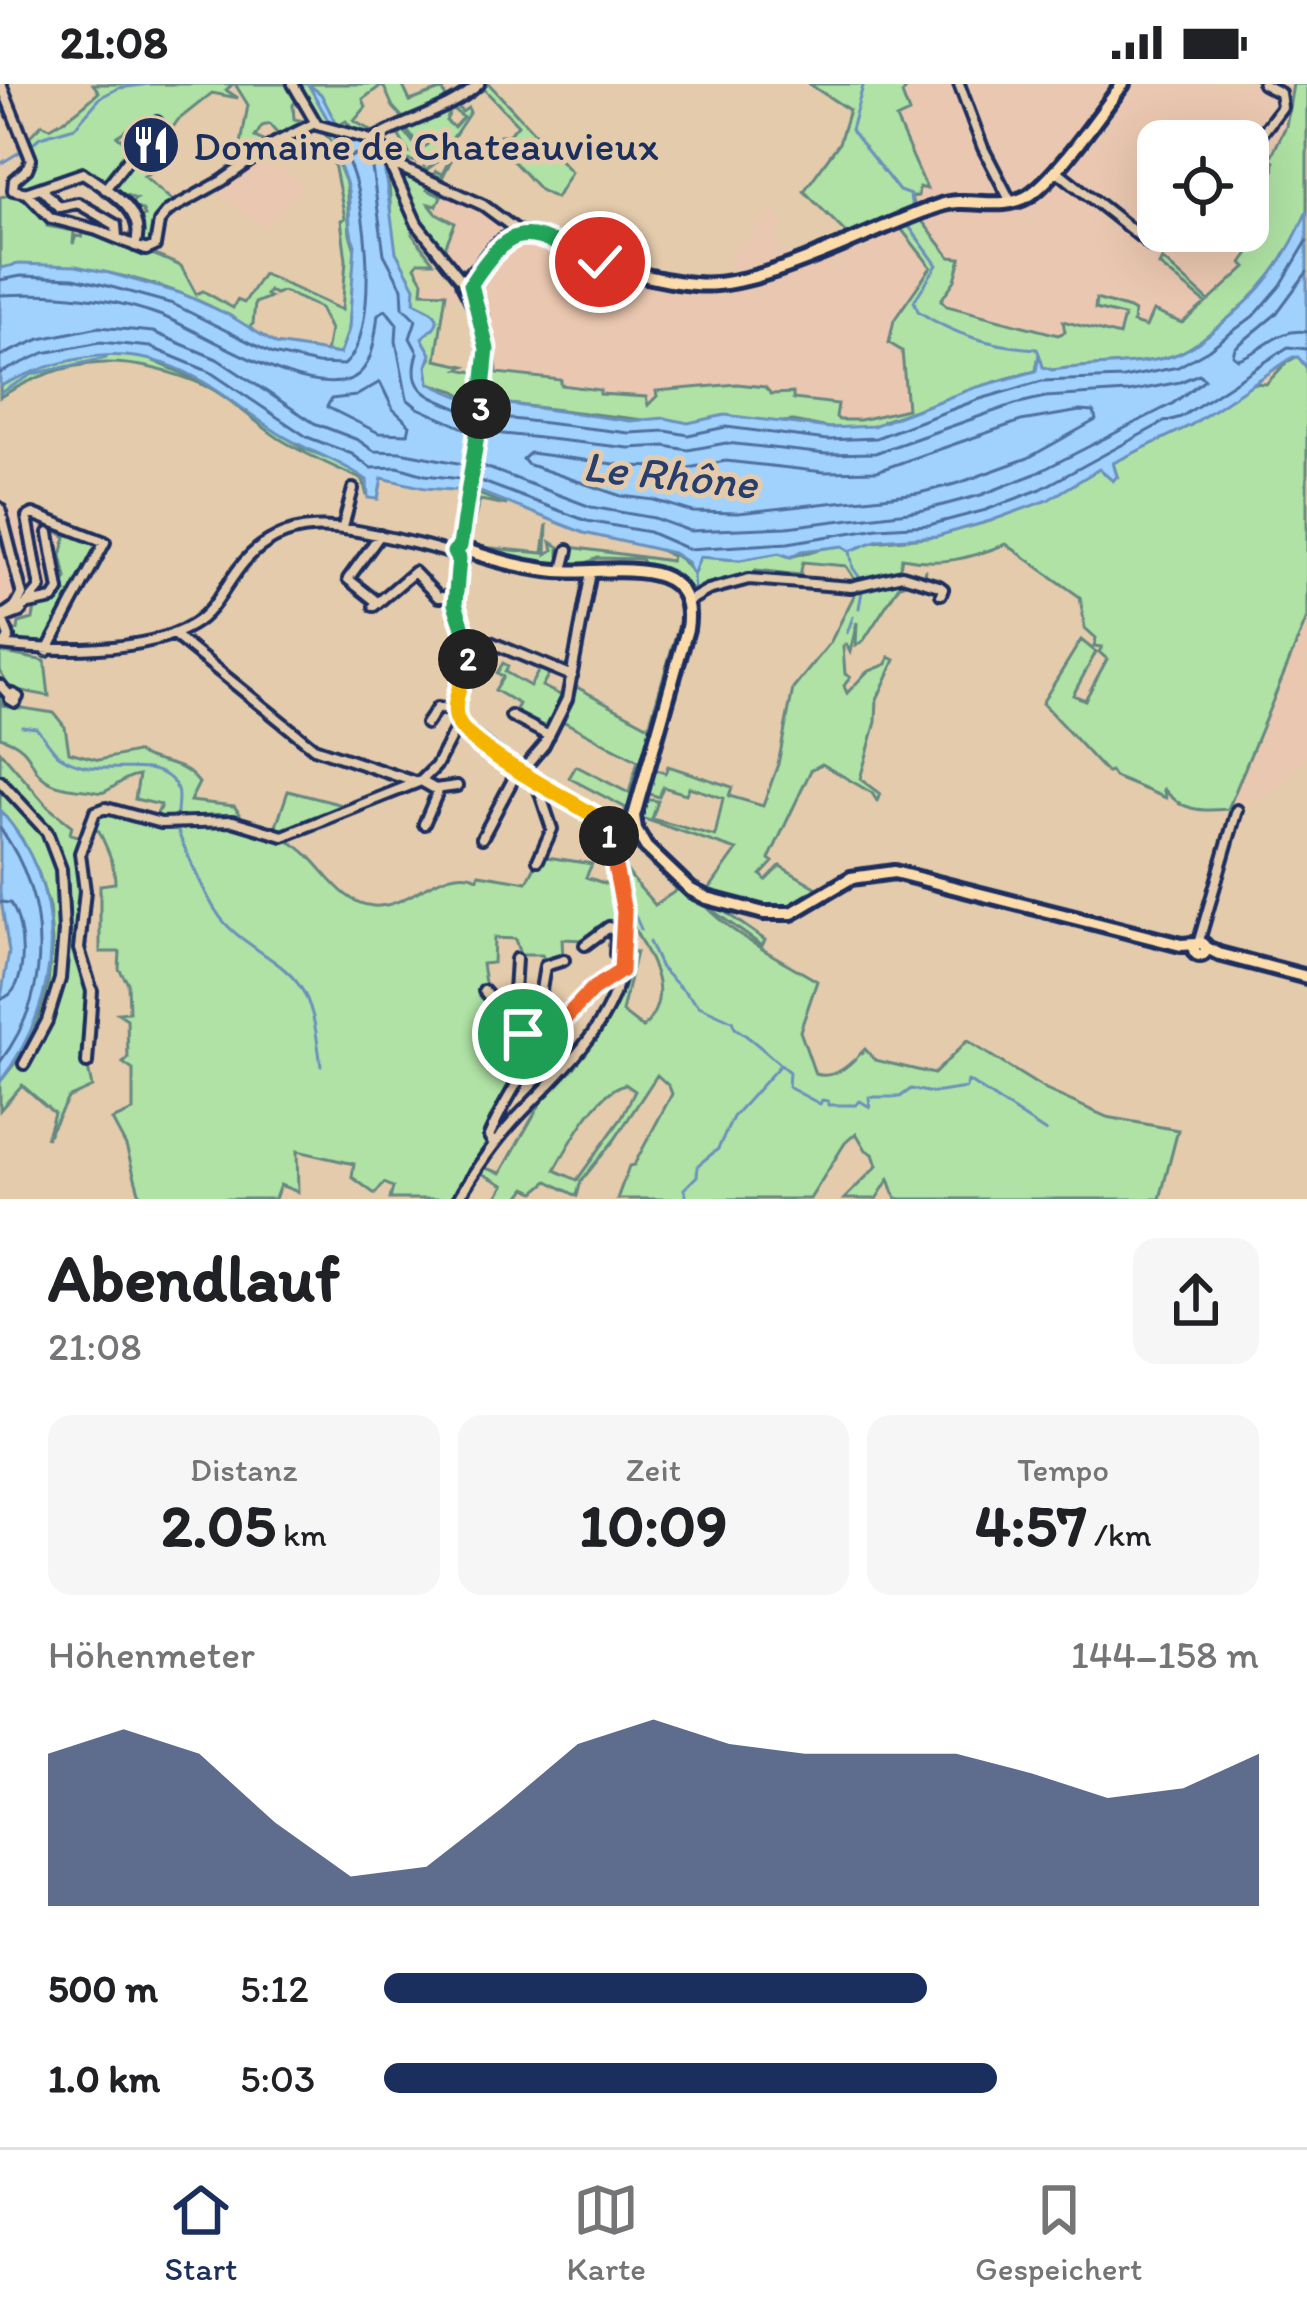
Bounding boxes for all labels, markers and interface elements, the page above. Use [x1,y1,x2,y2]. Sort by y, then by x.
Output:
text: 21:08 [60,15,168,69]
restaurant icon: Domaine de Chateauvieux [120,114,182,176]
place label: Domaine de Chateauvieux [193,120,659,171]
map controls [1137,120,1269,252]
button: locate [1137,120,1269,252]
pin [549,211,651,313]
icon: check [567,229,633,295]
pin: 3 [451,379,511,439]
text: 3 [472,389,490,428]
water label: Le Rhône [580,438,761,510]
pin: 2 [438,629,498,689]
text: 2 [459,639,477,678]
pin: 1 [579,806,639,866]
text: 1 [601,816,617,855]
pin [472,983,574,1085]
icon: arrive [490,1001,556,1067]
text: Abendlauf [48,1238,340,1318]
button: share [1133,1238,1259,1364]
text: 21:08 [48,1323,142,1370]
text: Distanz [190,1450,298,1489]
text: Zeit [626,1450,681,1489]
text: Tempo [1017,1450,1109,1489]
text: 2.05 [161,1489,276,1561]
text: 10:09 [580,1489,727,1561]
text: 4:57 [975,1489,1087,1561]
text: km [276,1515,327,1554]
text: /km [1087,1515,1152,1554]
text: Höhenmeter [48,1631,255,1678]
text: 144–158 m [1071,1631,1259,1678]
text: 500 m [48,1965,158,2012]
text: 5:12 [240,1965,309,2012]
text: 1.0 km [48,2055,160,2102]
text: 5:03 [240,2055,315,2102]
tab: Start [165,2177,238,2288]
tab: Karte [567,2177,646,2288]
tab: Gespeichert [975,2177,1142,2288]

